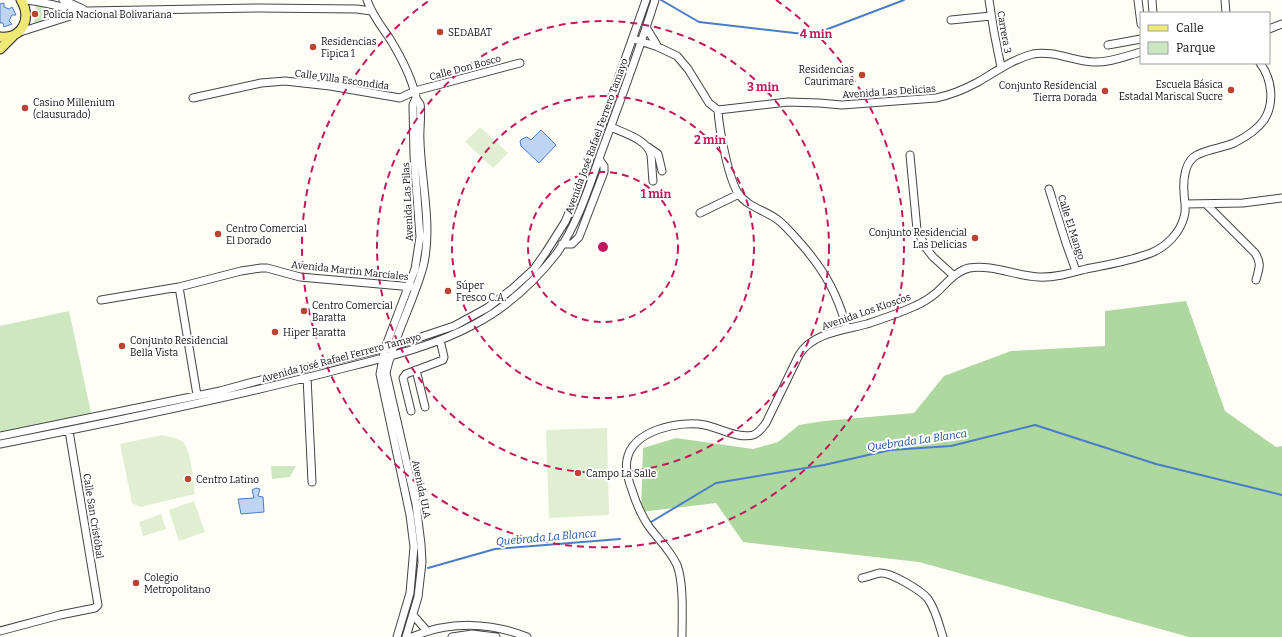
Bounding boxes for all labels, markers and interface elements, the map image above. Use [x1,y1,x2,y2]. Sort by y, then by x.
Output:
place label: Policía Nacional Bolivariana [43,8,173,21]
marker: Policía Nacional Bolivariana [30,9,40,19]
street label: Carrera 3 [994,10,1014,55]
legend [1140,12,1270,64]
text: Calle [1176,21,1204,35]
marker: SEDABAT [435,27,445,37]
place label: SEDABAT [448,27,492,39]
text: 4 min [800,27,832,41]
place label: Residencias Fipica 1 [321,36,377,60]
text: Parque [1176,41,1215,55]
marker: Residencias Fipica 1 [308,42,318,52]
street label: Calle Don Bosco [428,53,503,83]
street label: Avenida José Rafael Ferrero Tamayo [563,57,631,216]
place label: Residencias Caurimare [799,64,854,88]
street label: Calle Villa Escondida [294,67,391,93]
marker: Residencias Caurimare [857,70,867,80]
place label: Escuela Básica Estadal Mariscal Sucre [1119,79,1224,103]
text: 3 min [747,80,779,94]
place label: Conjunto Residencial Tierra Dorada [999,80,1098,104]
street label: Avenida Las Delicias [842,83,937,101]
marker: Escuela Básica Estadal Mariscal Sucre [1226,85,1236,95]
marker: Conjunto Residencial Tierra Dorada [1100,86,1110,96]
place label: Casino Millenium (clausurado) [33,97,115,121]
marker: Casino Millenium (clausurado) [20,103,30,113]
text: 2 min [694,133,726,147]
street label: Avenida Las Pilas [400,162,416,242]
text: 1 min [641,187,671,201]
street label: Calle El Mango [1055,193,1087,262]
place label: Centro Comercial El Dorado [226,223,307,247]
place label: Conjunto Residencial Las Delicias [869,227,967,251]
marker: Centro Comercial El Dorado [213,229,223,239]
marker: Conjunto Residencial Las Delicias [970,233,980,243]
centre of rings [596,240,610,254]
street label: Avenida Martin Marciales [291,259,409,283]
place label: Súper Fresco C.A. [456,279,506,304]
marker: Súper Fresco C.A. [443,286,453,296]
street label: Avenida Los Kioscos [820,291,913,333]
place label: Centro Comercial Baratta [312,300,393,324]
marker: Centro Comercial Baratta [299,306,309,316]
marker: Hiper Baratta [270,327,280,337]
place label: Hiper Baratta [283,327,346,339]
street label: Avenida José Rafael Ferrero Tamayo [260,331,423,385]
place label: Conjunto Residencial Bella Vista [130,335,228,359]
marker: Conjunto Residencial Bella Vista [117,341,127,351]
water label: Quebrada La Blanca [866,427,968,454]
street label: Avenida ULA [409,459,433,520]
marker: Campo La Salle [573,468,583,478]
place label: Campo La Salle [586,468,656,480]
street label: Calle San Cristóbal [80,473,106,560]
marker: Centro Latino [183,474,193,484]
place label: Centro Latino [196,474,259,486]
water label: Quebrada La Blanca [495,527,597,548]
place label: Colegio Metropolitano [144,572,211,596]
marker: Colegio Metropolitano [131,578,141,588]

